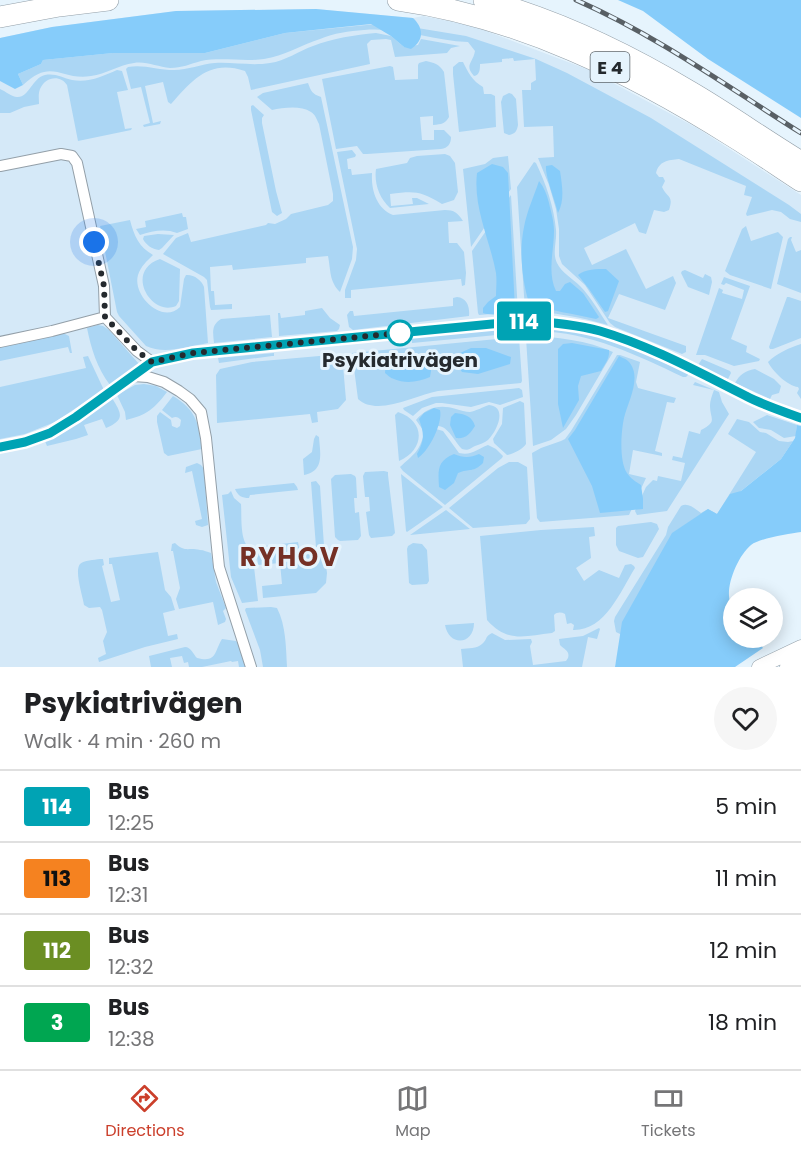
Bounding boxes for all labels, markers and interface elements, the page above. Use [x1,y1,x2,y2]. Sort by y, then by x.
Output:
road number: E 4 [590,52,630,82]
your location [79,227,109,257]
line badge: 114 [490,302,558,340]
text: 114 [509,307,539,336]
marker: Psykiatrivägen [387,320,413,346]
place label: Psykiatrivägen [322,346,478,374]
district label: RYHOV [240,539,340,575]
map controls [723,588,783,648]
button: layers [723,588,783,648]
text: Psykiatrivägen [24,684,243,723]
button: heart [714,687,777,750]
text: Walk · 4 min · 260 m [24,727,221,755]
text: Bus [108,776,150,807]
text: 5 min [715,791,777,822]
text: 114 [42,792,72,821]
text: 12:25 [108,809,154,837]
text: Bus [108,848,150,879]
text: 11 min [715,863,777,894]
text: 113 [43,864,71,893]
text: 12:31 [108,881,148,909]
text: Bus [108,920,150,951]
text: 12 min [709,935,777,966]
text: 112 [43,936,71,965]
text: 12:32 [108,953,153,981]
text: Bus [108,992,150,1023]
text: 18 min [708,1007,777,1038]
text: 3 [51,1008,63,1037]
text: 12:38 [108,1025,155,1053]
tab: Directions [105,1082,185,1143]
tab: Map [395,1082,431,1143]
tab: Tickets [641,1082,696,1143]

